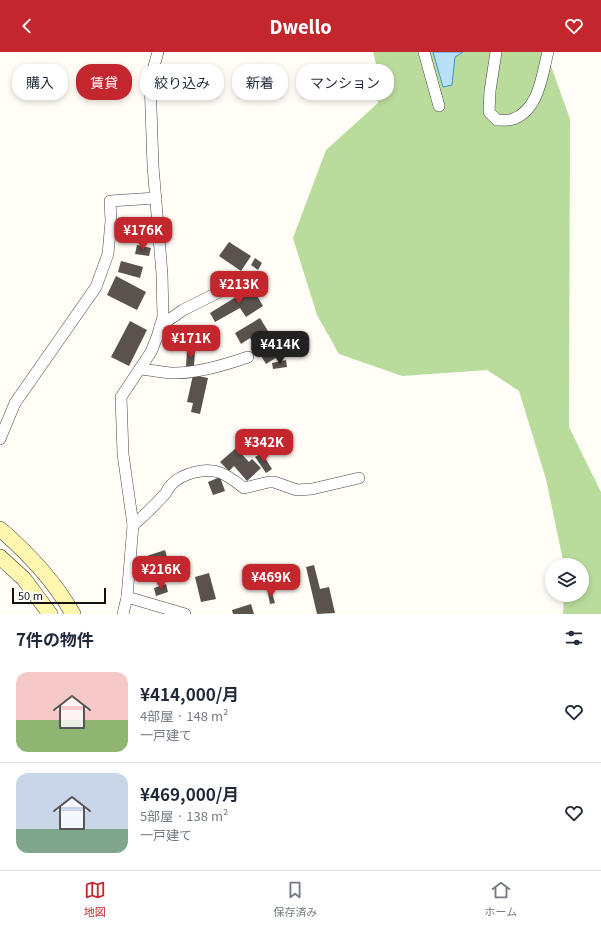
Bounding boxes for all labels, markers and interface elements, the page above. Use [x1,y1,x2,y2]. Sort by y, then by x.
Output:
text: Dwello [269,13,332,39]
icon: back [16,15,38,37]
icon: heart [563,15,585,37]
chip: 購入 [12,64,68,100]
chip: 賃貸 [76,64,132,100]
chip: 絞り込み [140,64,224,100]
chip: 新着 [232,64,288,100]
chip: マンション [296,64,394,100]
pin: ¥176K [115,217,171,251]
text: ¥176K [123,220,163,239]
pin: ¥213K [211,271,267,305]
text: ¥213K [219,274,259,293]
pin: ¥171K [163,325,219,359]
text: ¥171K [171,328,211,347]
pin: ¥414K [252,331,308,365]
text: ¥414K [260,334,300,353]
pin: ¥342K [236,429,292,463]
text: ¥342K [244,432,284,451]
pin: ¥216K [133,556,189,590]
map controls [545,558,589,602]
button: layers [545,558,589,602]
text: ¥216K [141,559,181,578]
pin: ¥469K [243,564,299,598]
text: ¥469K [251,567,291,586]
scale bar [12,586,106,605]
text: 50 m [18,587,43,603]
text: 7件の物件 [16,626,94,651]
icon: filters [563,627,585,649]
text: ¥414,000/月 [140,681,239,706]
icon: home [48,688,96,736]
icon: heart [563,701,585,723]
text: 4部屋 · 148 m² [140,706,228,725]
text: 一戸建て [140,725,192,744]
text: ¥469,000/月 [140,781,239,806]
icon: home [48,789,96,837]
icon: heart [563,802,585,824]
text: 5部屋 · 138 m² [140,806,228,825]
text: 一戸建て [140,825,192,844]
tab: 地図 [84,879,106,919]
tab: 保存済み [273,879,317,919]
tab: ホーム [485,879,517,919]

